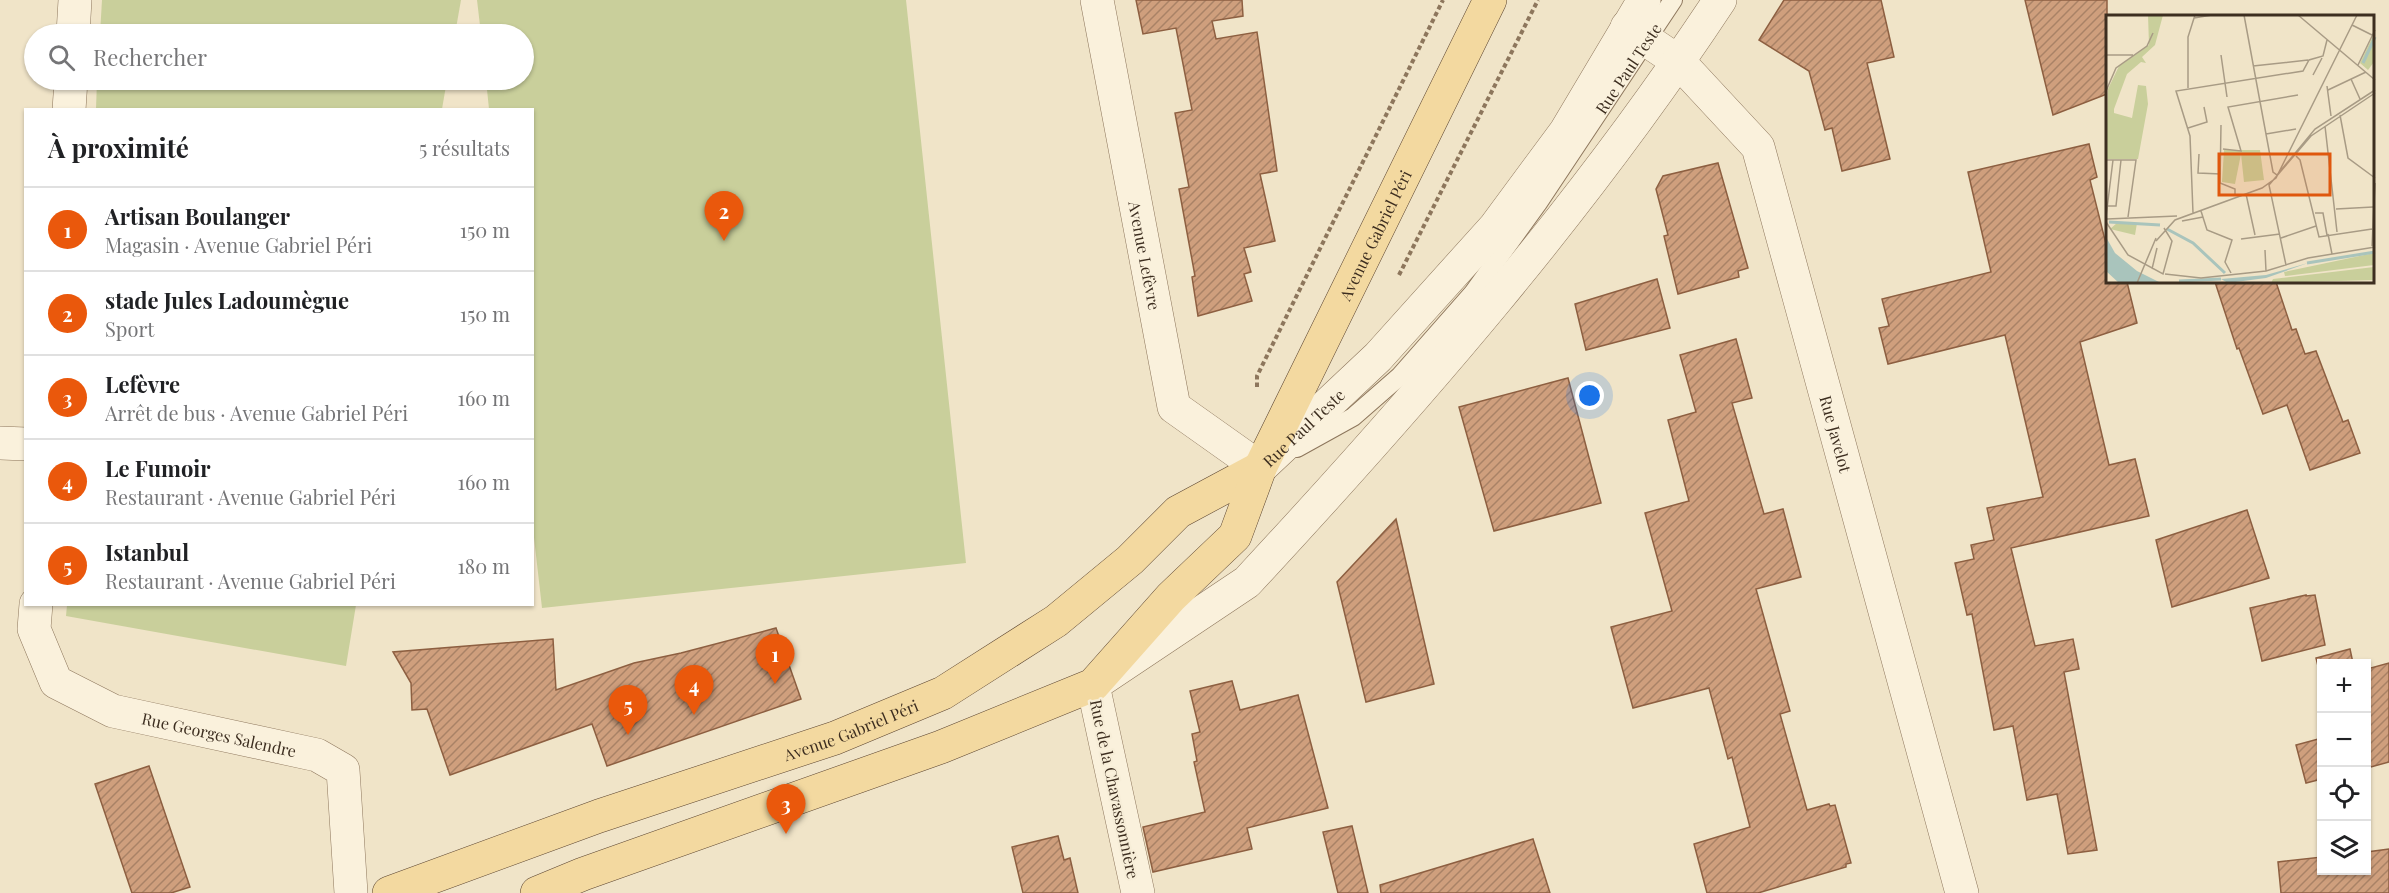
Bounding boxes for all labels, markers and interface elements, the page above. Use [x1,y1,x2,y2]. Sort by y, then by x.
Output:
inset map [2106,15,2374,284]
street label: Rue Paul Teste [1590,19,1665,117]
search box [24,24,534,90]
icon: search [45,41,78,74]
text: Rechercher [93,42,207,72]
text: À proximité [48,130,189,165]
text: 5 résultats [419,134,510,161]
street label: Avenue Gabriel Péri [1333,166,1416,304]
pin: 2 [704,192,744,241]
street label: Avenue Lefèvre [1125,198,1166,312]
text: Artisan Boulanger [105,201,290,231]
text: 1 [64,216,71,243]
text: 150 m [460,216,510,243]
text: Magasin · Avenue Gabriel Péri [105,231,372,258]
text: stade Jules Ladoumègue [105,285,349,315]
text: 2 [62,300,73,327]
text: 150 m [460,300,510,327]
text: Sport [105,315,154,342]
text: Lefèvre [105,369,180,399]
your location [1575,381,1604,410]
text: 3 [63,384,72,411]
text: 160 m [458,384,510,411]
street label: Rue Paul Teste [1258,384,1349,471]
street label: Rue Javelot [1816,393,1857,475]
text: Arrêt de bus · Avenue Gabriel Péri [105,399,408,426]
text: Le Fumoir [105,453,211,483]
text: 4 [62,468,73,495]
text: 160 m [458,468,510,495]
text: Restaurant · Avenue Gabriel Péri [105,483,396,510]
text: Istanbul [105,537,189,567]
text: 5 [63,552,72,579]
text: 180 m [457,552,510,579]
text: Restaurant · Avenue Gabriel Péri [105,567,396,594]
pin: 1 [756,634,794,684]
map controls [2317,659,2371,875]
button: + [2317,659,2371,713]
pin: 4 [674,666,714,715]
pin: 5 [608,686,648,735]
street label: Avenue Gabriel Péri [780,694,922,765]
street label: Rue de la Chavassonnière [1086,697,1144,881]
street label: Rue Georges Salendre [140,707,298,761]
button: − [2317,713,2371,767]
button: locate [2317,767,2371,821]
pin: 3 [766,784,806,834]
button: layers [2317,821,2371,875]

